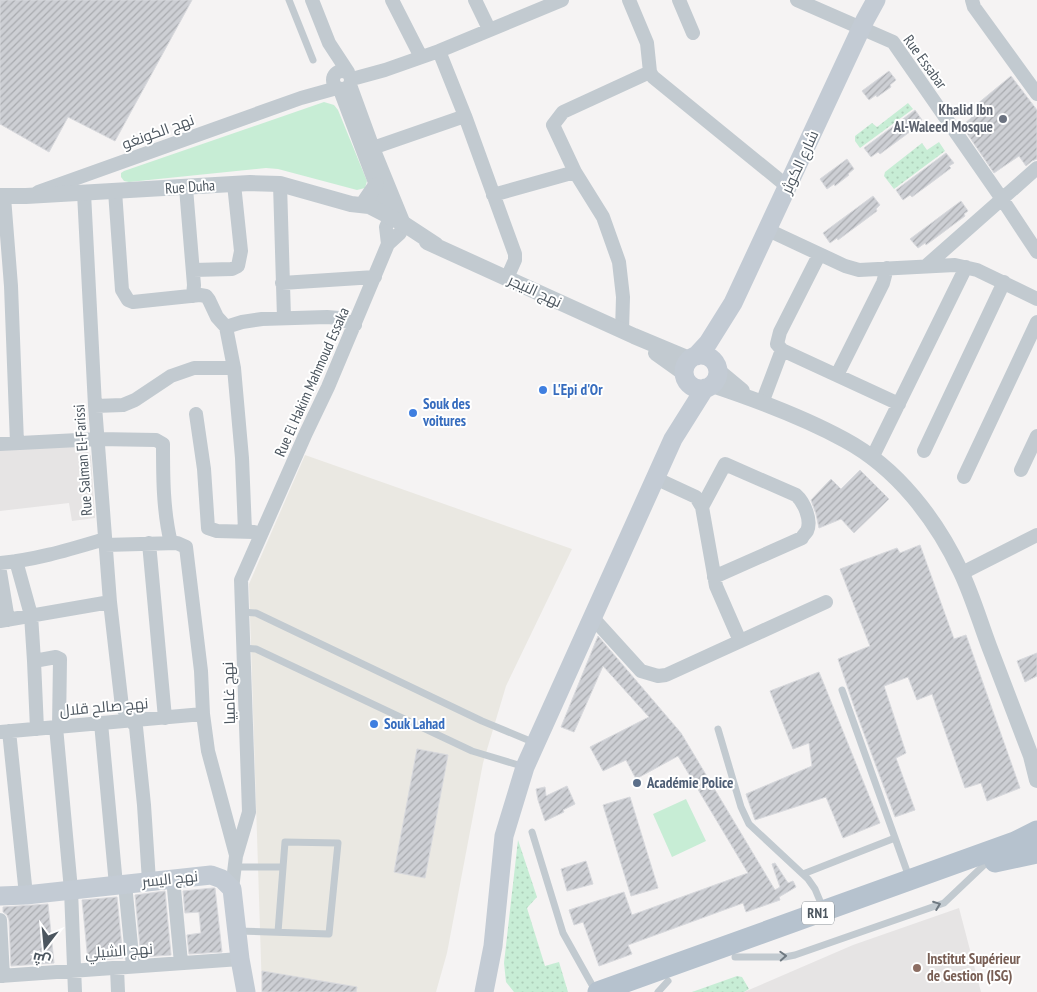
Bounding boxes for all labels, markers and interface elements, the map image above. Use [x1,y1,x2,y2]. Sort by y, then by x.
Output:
street label: Rue Essabar [899,31,952,93]
place label: Khalid Ibn Al-Waleed Mosque [892,100,993,136]
street label: نهج الكونغو [119,110,197,155]
marker: Khalid Ibn Al-Waleed Mosque [997,113,1009,125]
street label: شارع الكوثر [776,127,824,198]
street label: Rue Duha [164,175,216,198]
street label: نهج النيجر [504,269,565,313]
street label: Rue El Hakim Mahmoud Essaka [270,304,353,459]
place label: L'Epi d'Or [553,380,603,399]
marker: L'Epi d'Or [537,384,549,396]
place label: Souk des voitures [422,394,470,430]
street label: Rue Salman El-Farissi [69,404,96,516]
marker: Souk des voitures [407,407,419,419]
street label: نهج غامبيا [218,661,241,725]
street label: نهج صالح قلال [59,693,149,722]
place label: Souk Lahad [384,714,445,733]
marker: Souk Lahad [368,718,380,730]
place label: Académie Police [646,773,734,792]
marker: Académie Police [631,777,643,789]
street label: نهج اليسر [140,866,199,893]
road number: RN1 [802,901,834,924]
one-way arrow [932,901,941,911]
north arrow [20,922,70,972]
street label: نهج الشيلي [85,939,154,965]
text: ش [30,948,53,971]
place label: Institut Supérieur de Gestion (ISG) [927,949,1021,985]
one-way arrow [780,951,788,962]
marker: Institut Supérieur de Gestion (ISG) [911,962,923,974]

